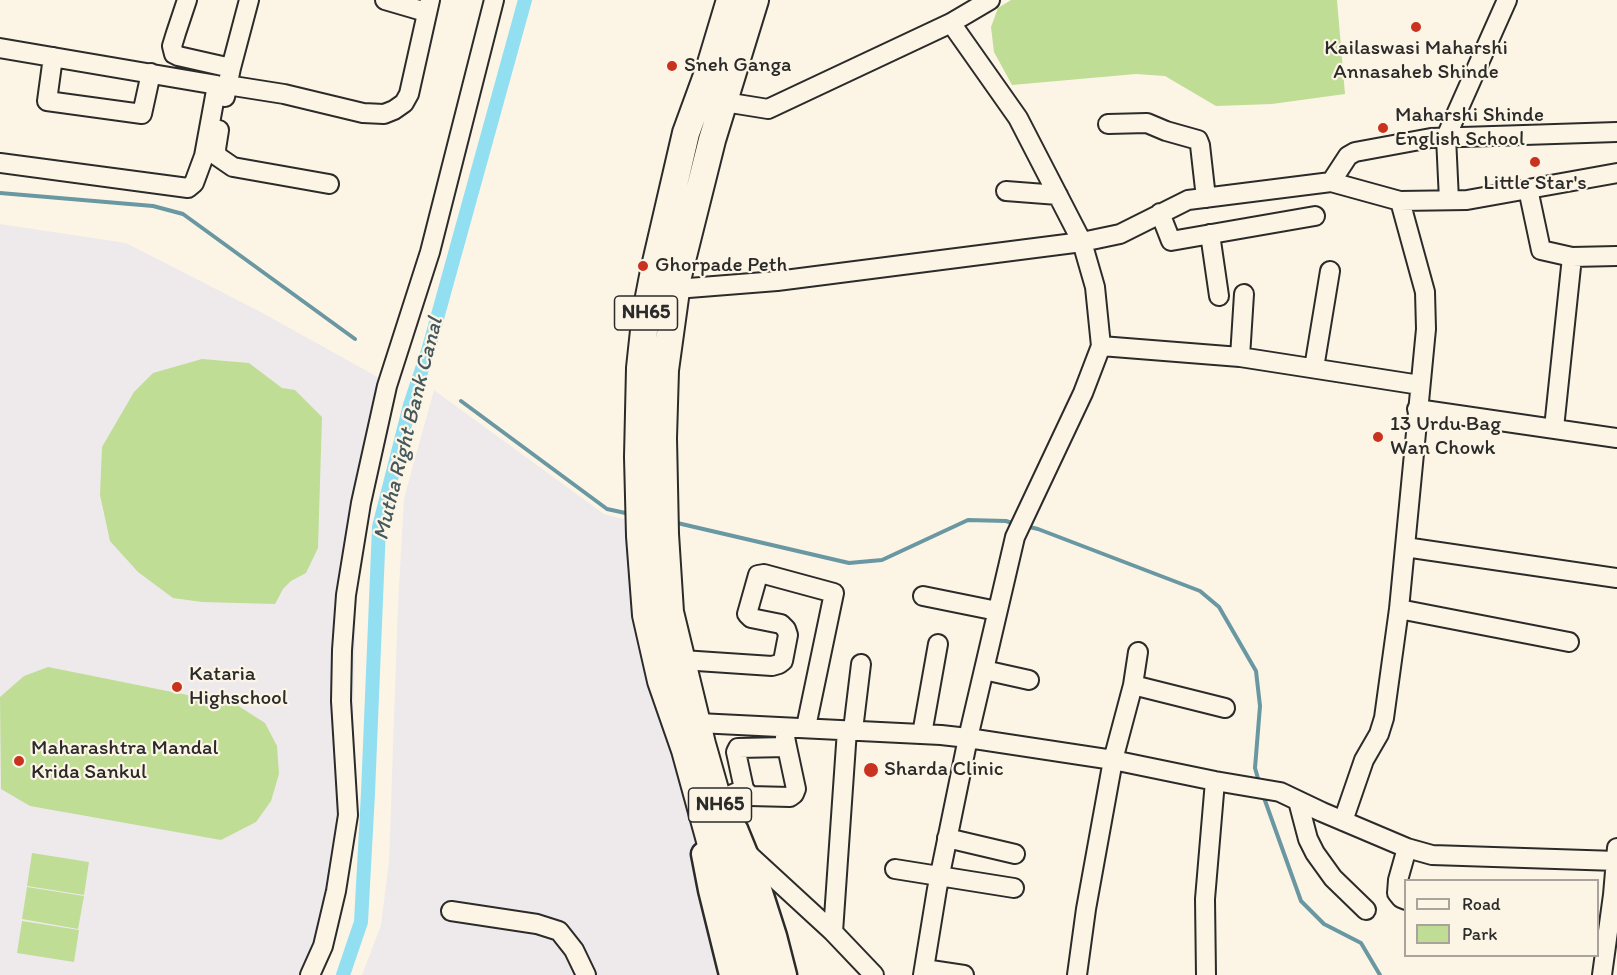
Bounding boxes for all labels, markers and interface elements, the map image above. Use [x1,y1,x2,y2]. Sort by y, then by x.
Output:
marker: Kailaswasi Maharshi Annasaheb Shinde [1409,20,1423,34]
place label: Kailaswasi Maharshi Annasaheb Shinde [1324,36,1508,86]
place label: Sneh Ganga [684,53,791,79]
marker: Sneh Ganga [665,59,679,73]
place label: Maharshi Shinde English School [1395,103,1544,153]
marker: Maharshi Shinde English School [1376,121,1390,135]
marker: Little Star's [1528,155,1542,169]
place label: Little Star's [1483,171,1587,197]
place label: Ghorpade Peth [655,253,787,279]
marker: Ghorpade Peth [636,259,650,273]
road number: NH65 [614,296,678,330]
water label: Mutha Right Bank Canal [369,315,449,543]
place label: 13 Urdu Bag Wan Chowk [1390,412,1501,462]
marker: 13 Urdu Bag Wan Chowk [1371,430,1385,444]
place label: Kataria Highschool [189,662,288,712]
marker: Kataria Highschool [170,680,184,694]
place label: Maharashtra Mandal Krida Sankul [31,736,218,786]
marker: Maharashtra Mandal Krida Sankul [12,754,26,768]
place label: Sharda Clinic [884,757,1004,783]
marker: Sharda Clinic [862,761,880,779]
road number: NH65 [688,788,752,822]
legend [1404,879,1599,957]
text: Road [1462,893,1501,915]
text: Park [1462,923,1497,945]

